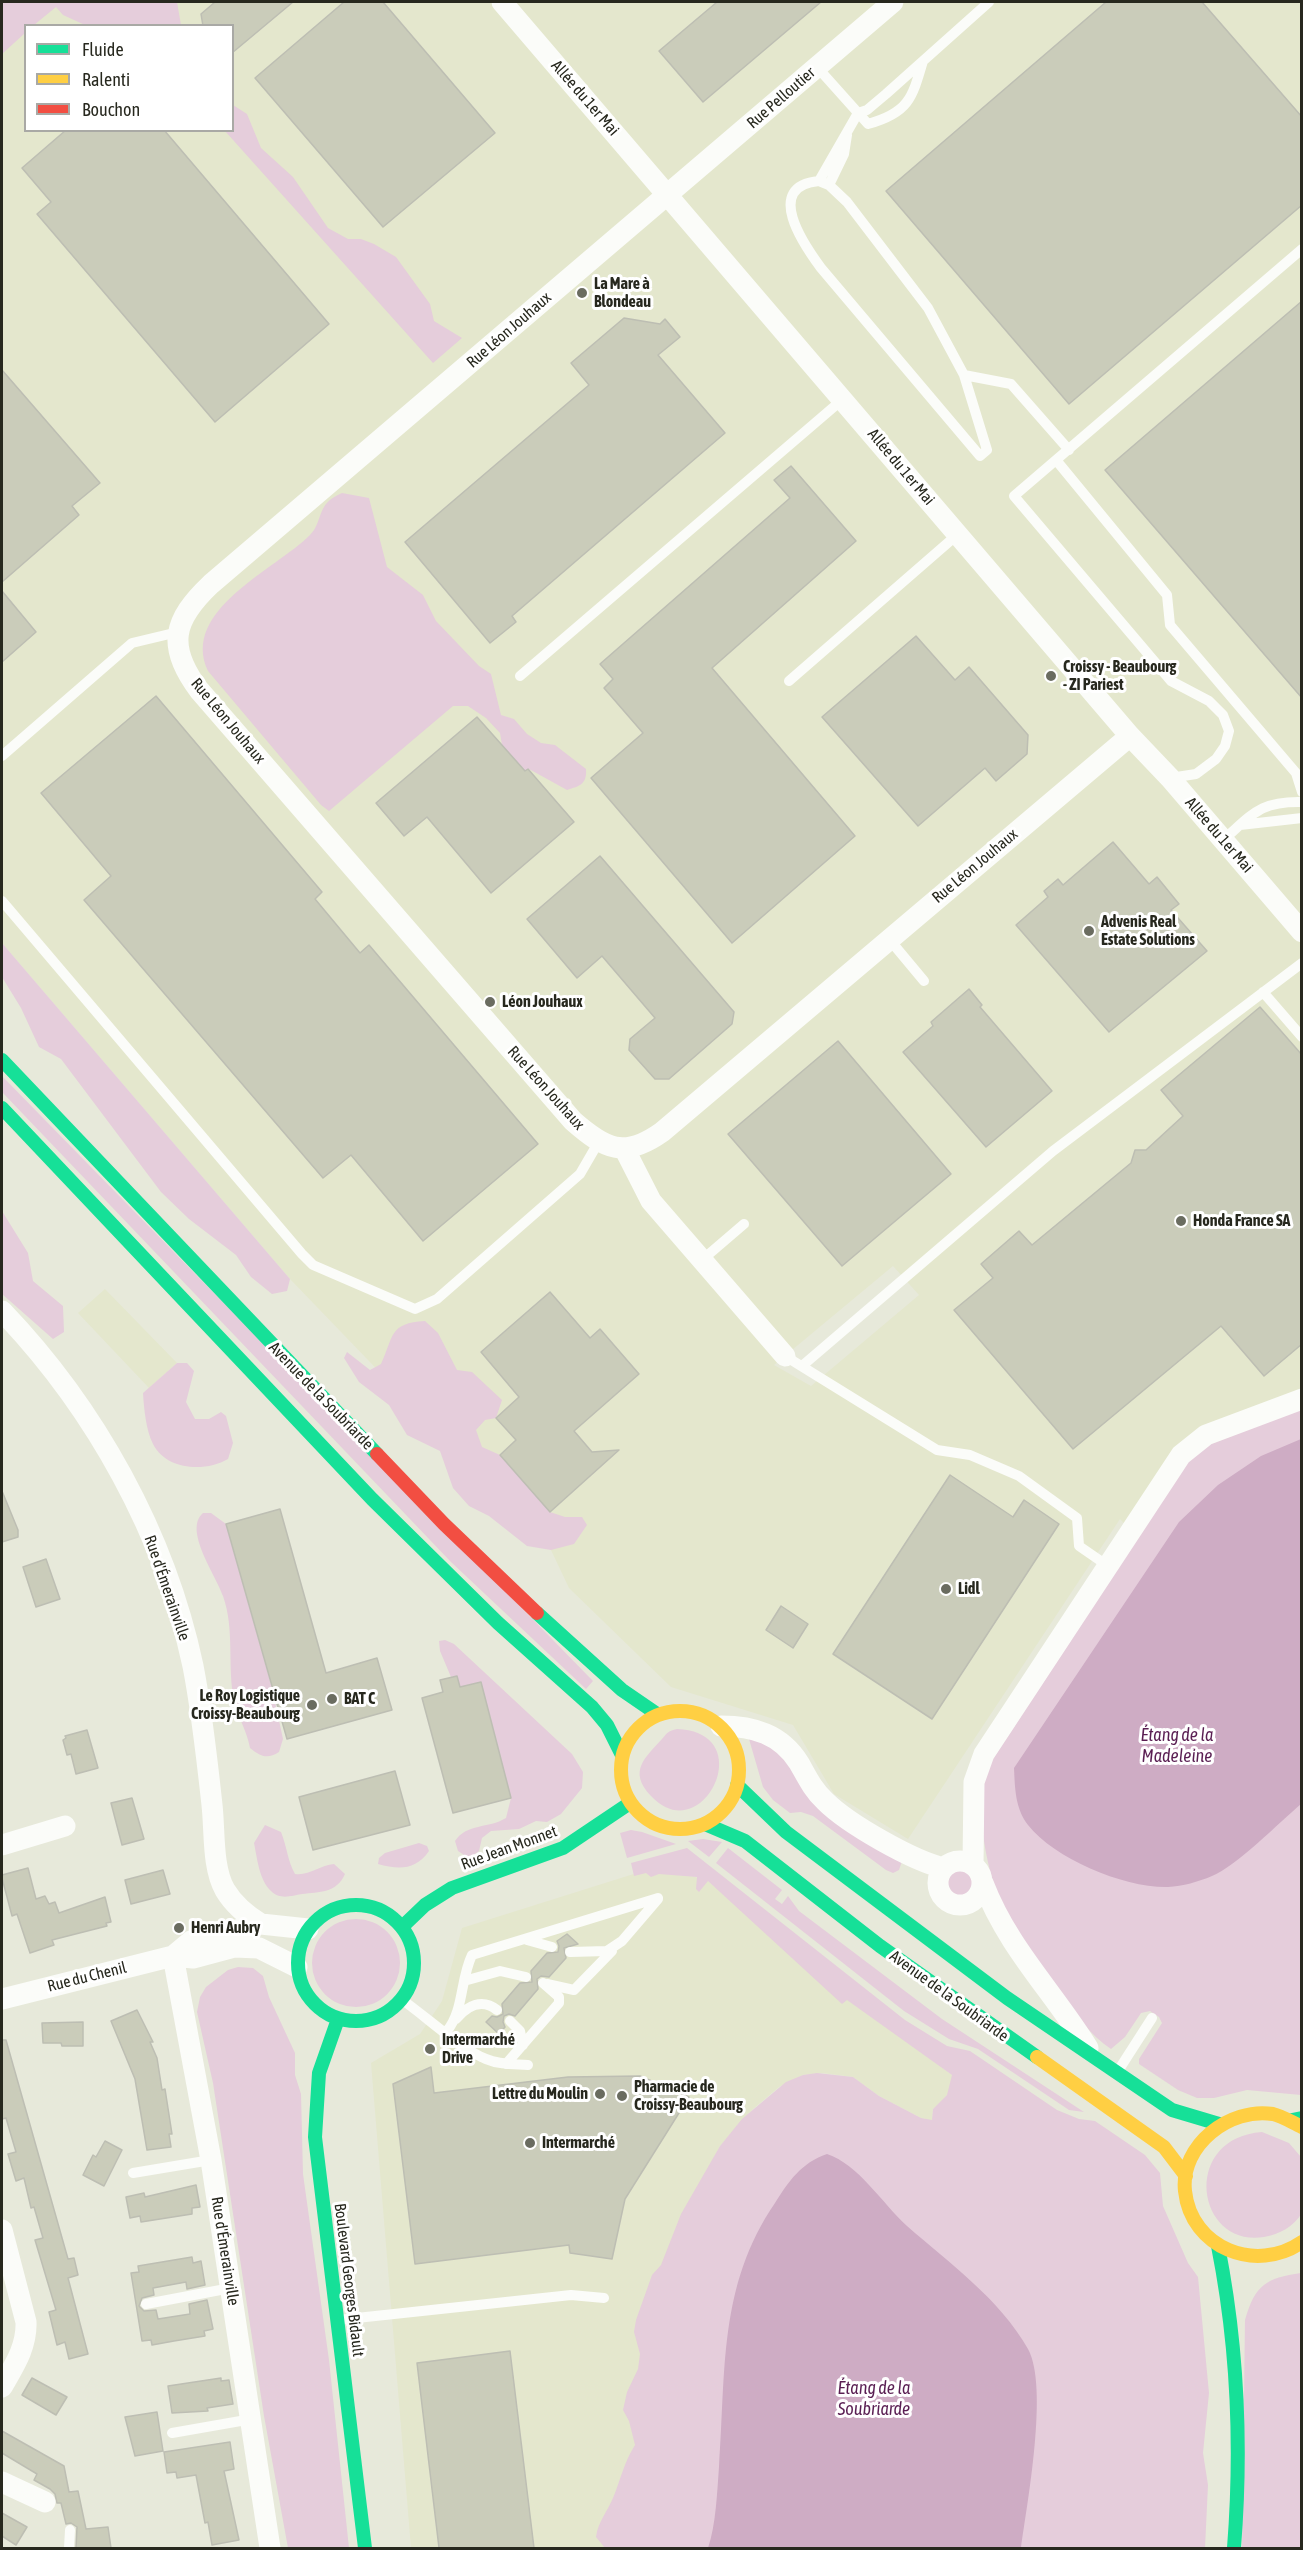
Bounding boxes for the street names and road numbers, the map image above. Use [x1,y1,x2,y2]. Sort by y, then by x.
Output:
street label: Allée du 1er Mai [547,56,623,140]
street label: Rue Pelloutier [743,63,819,133]
street label: Rue Léon Jouhaux [463,288,555,372]
street label: Allée du 1er Mai [863,425,939,509]
street label: Rue Léon Jouhaux [187,674,269,768]
street label: Allée du 1er Mai [1181,793,1257,877]
street label: Rue Léon Jouhaux [928,825,1022,907]
street label: Rue Léon Jouhaux [503,1042,589,1134]
street label: Avenue de la Soubriarde [265,1338,377,1454]
street label: Rue d'Émerainville [140,1533,194,1643]
street label: Rue Jean Monnet [458,1822,560,1874]
street label: Avenue de la Soubriarde [886,1946,1012,2046]
street label: Rue du Chenil [46,1958,128,1996]
street label: Rue d'Émerainville [207,2195,243,2307]
street label: Boulevard Georges Bidault [330,2202,368,2358]

